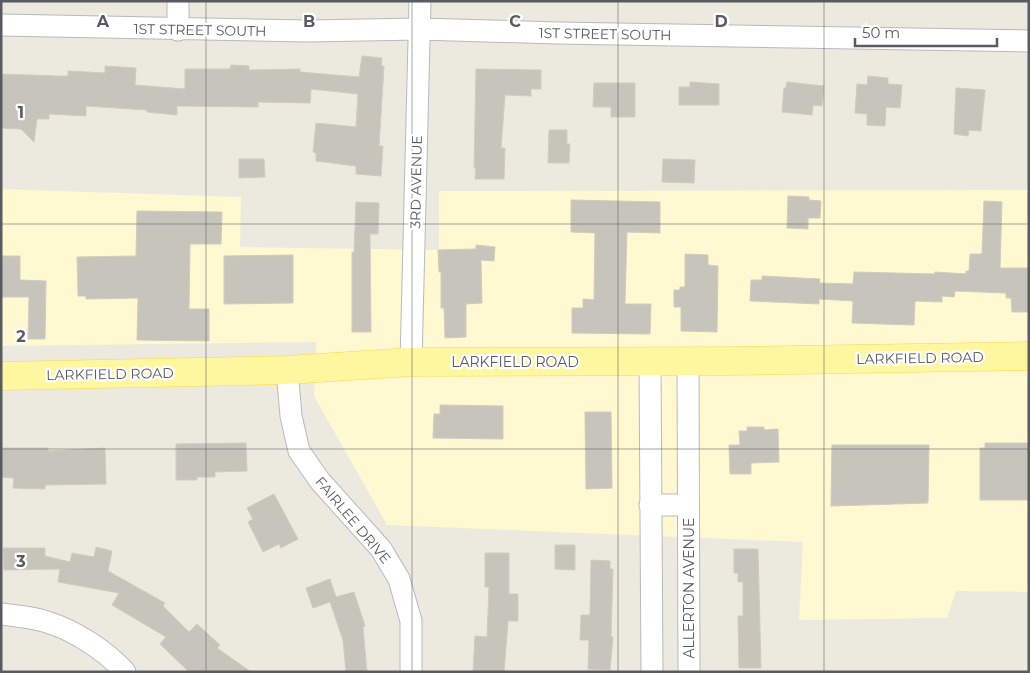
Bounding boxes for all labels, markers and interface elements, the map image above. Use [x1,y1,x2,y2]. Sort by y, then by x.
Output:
text: A [96,12,110,31]
text: B [303,12,315,31]
text: C [509,12,521,31]
text: D [714,12,728,31]
scale bar [855,15,998,47]
street label: 1ST STREET SOUTH [133,20,267,40]
text: 50 m [862,23,900,42]
street label: 1ST STREET SOUTH [538,24,672,44]
text: 1 [18,103,24,122]
street label: 3RD AVENUE [406,135,426,229]
text: 2 [16,327,26,346]
street label: LARKFIELD ROAD [856,348,984,368]
street label: LARKFIELD ROAD [451,353,579,371]
street label: LARKFIELD ROAD [46,364,174,384]
street label: FAIRLEE DRIVE [311,473,395,567]
street label: ALLERTON AVENUE [680,518,698,658]
text: 3 [15,552,26,571]

